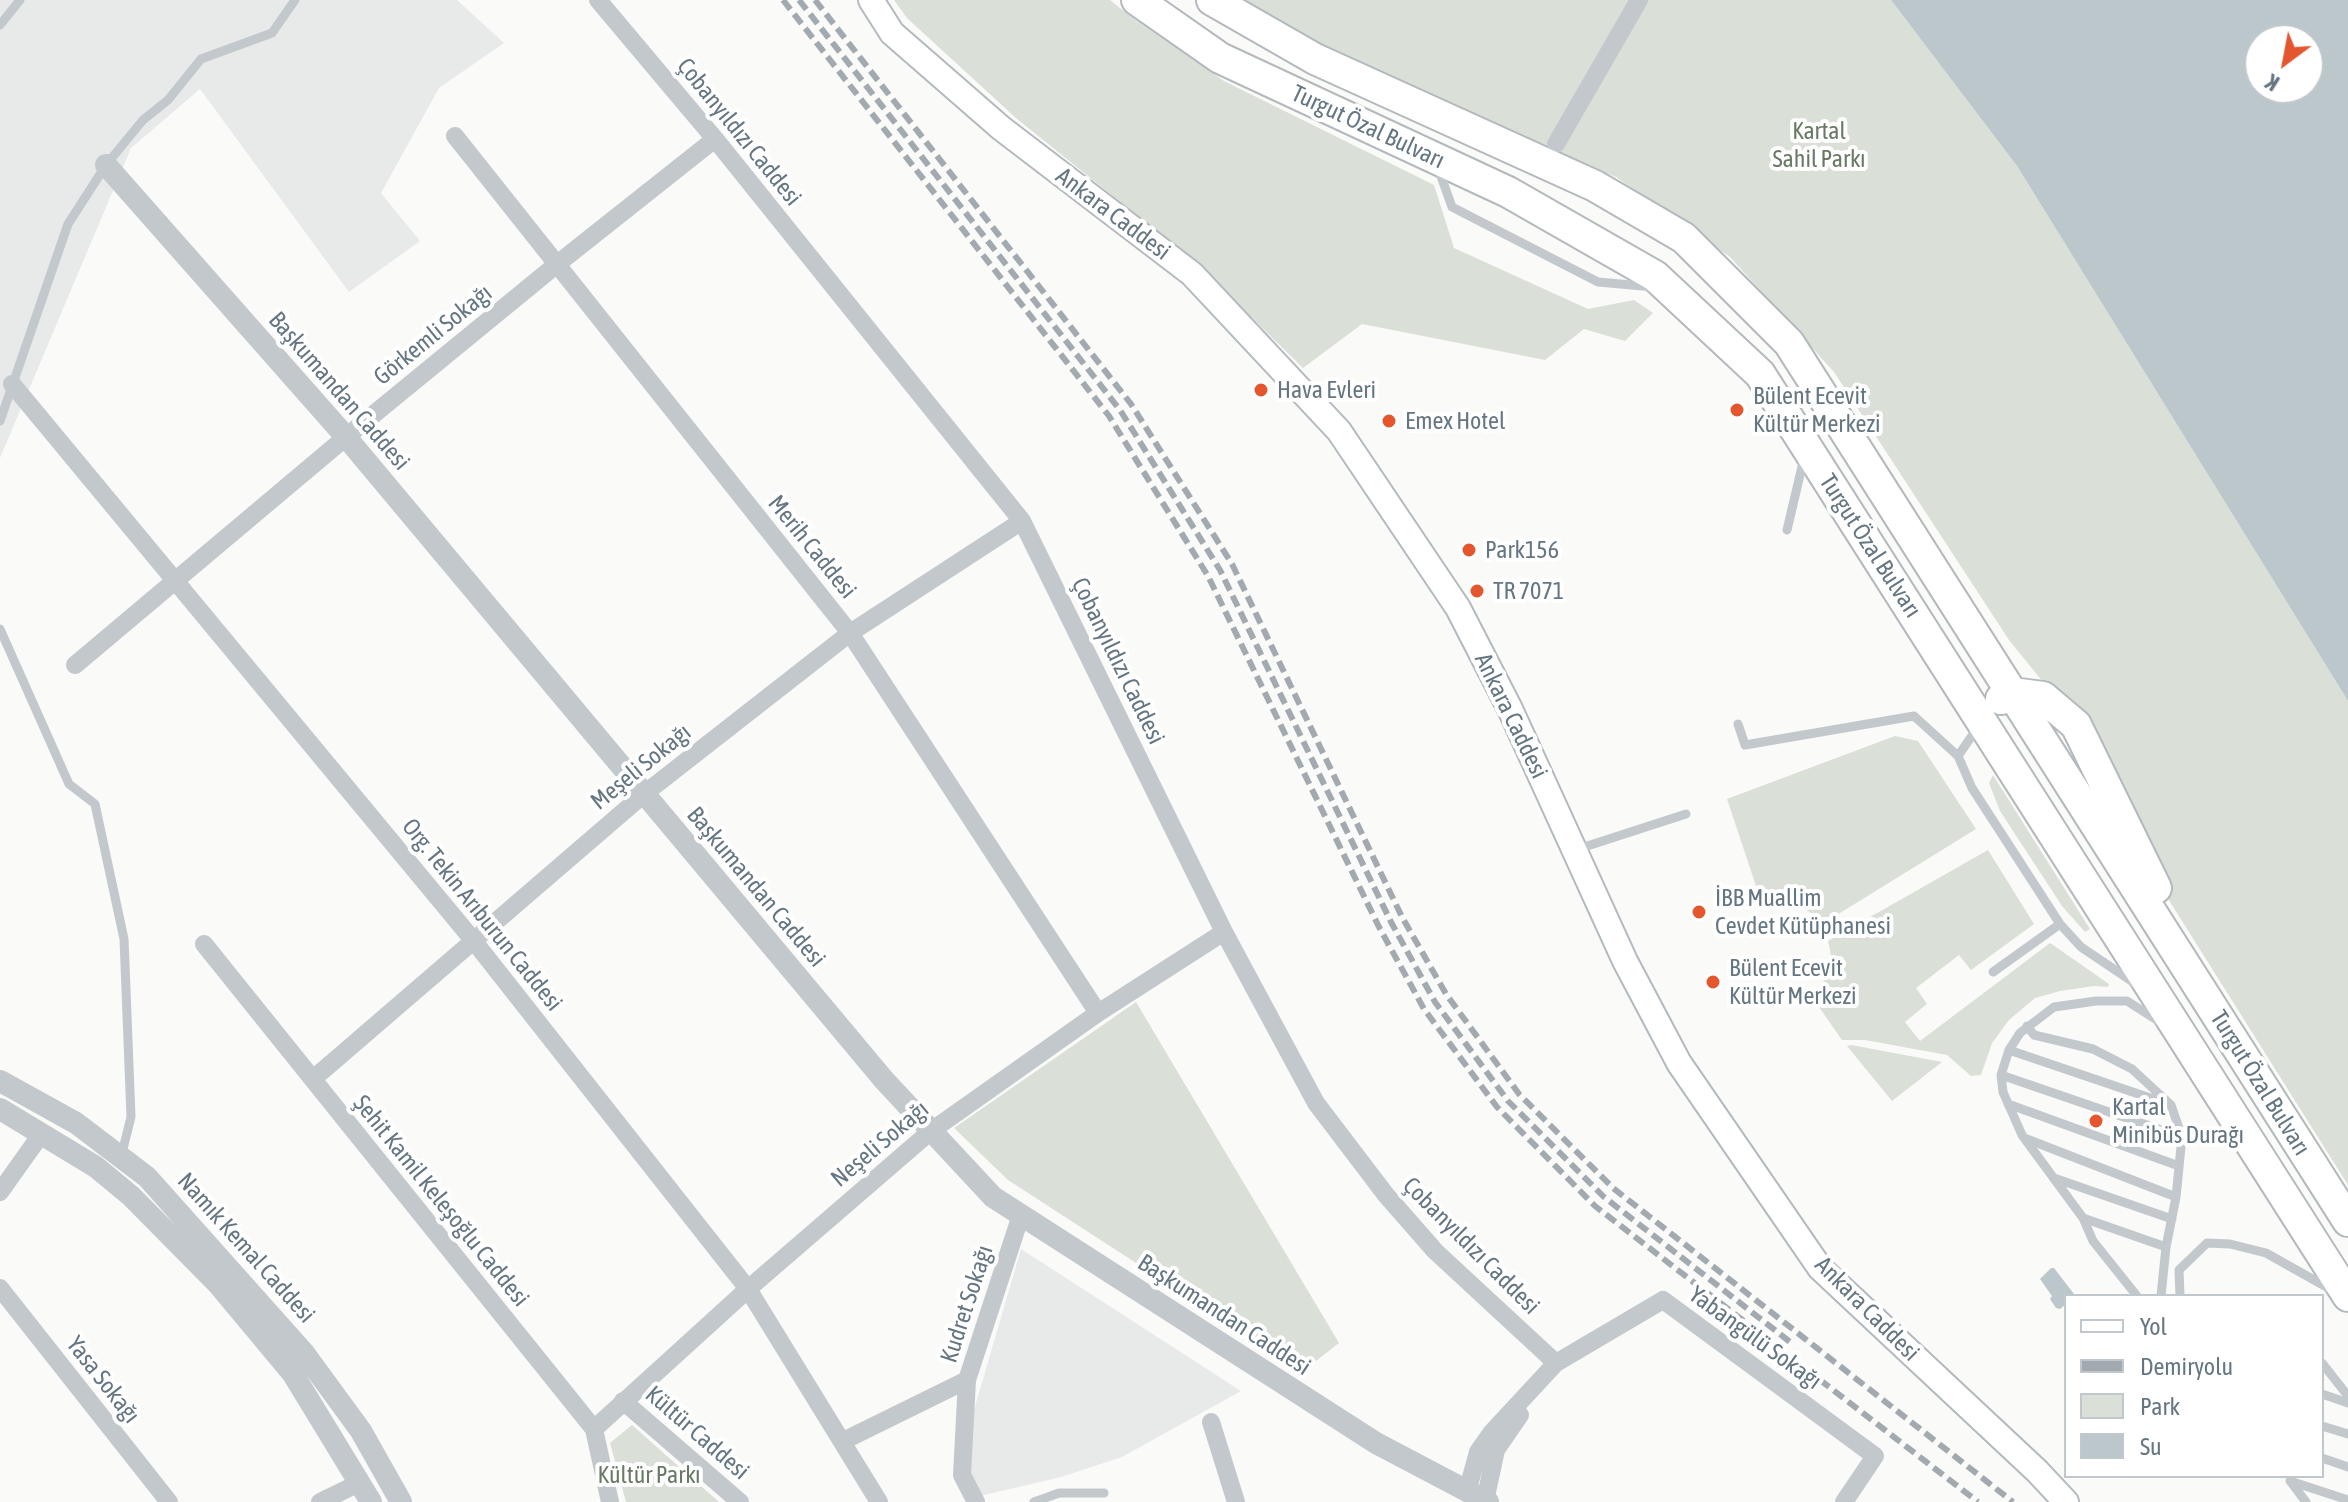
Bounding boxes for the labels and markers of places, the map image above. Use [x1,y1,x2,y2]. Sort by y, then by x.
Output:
place label: Hava Evleri [1277,376,1376,404]
marker: Hava Evleri [1252,381,1270,399]
place label: Bülent Ecevi̇t Kültür Merkezi̇ [1753,382,1881,438]
marker: Bülent Ecevi̇t Kültür Merkezi̇ [1728,401,1746,419]
place label: Emex Hotel [1405,407,1505,435]
marker: Emex Hotel [1380,412,1398,430]
place label: Park156 [1485,536,1559,564]
marker: Park156 [1460,541,1478,559]
place label: TR 7071 [1493,577,1564,605]
marker: TR 7071 [1468,582,1486,600]
place label: İBB Muallim Cevdet Kütüphanesi [1715,884,1891,940]
marker: İBB Muallim Cevdet Kütüphanesi [1690,903,1708,921]
place label: Bülent Ecevit Kültür Merkezi [1729,954,1857,1010]
marker: Bülent Ecevit Kültür Merkezi [1704,973,1722,991]
place label: Kartal Minibüs Durağı [2112,1093,2244,1149]
marker: Kartal Minibüs Durağı [2087,1112,2105,1130]

